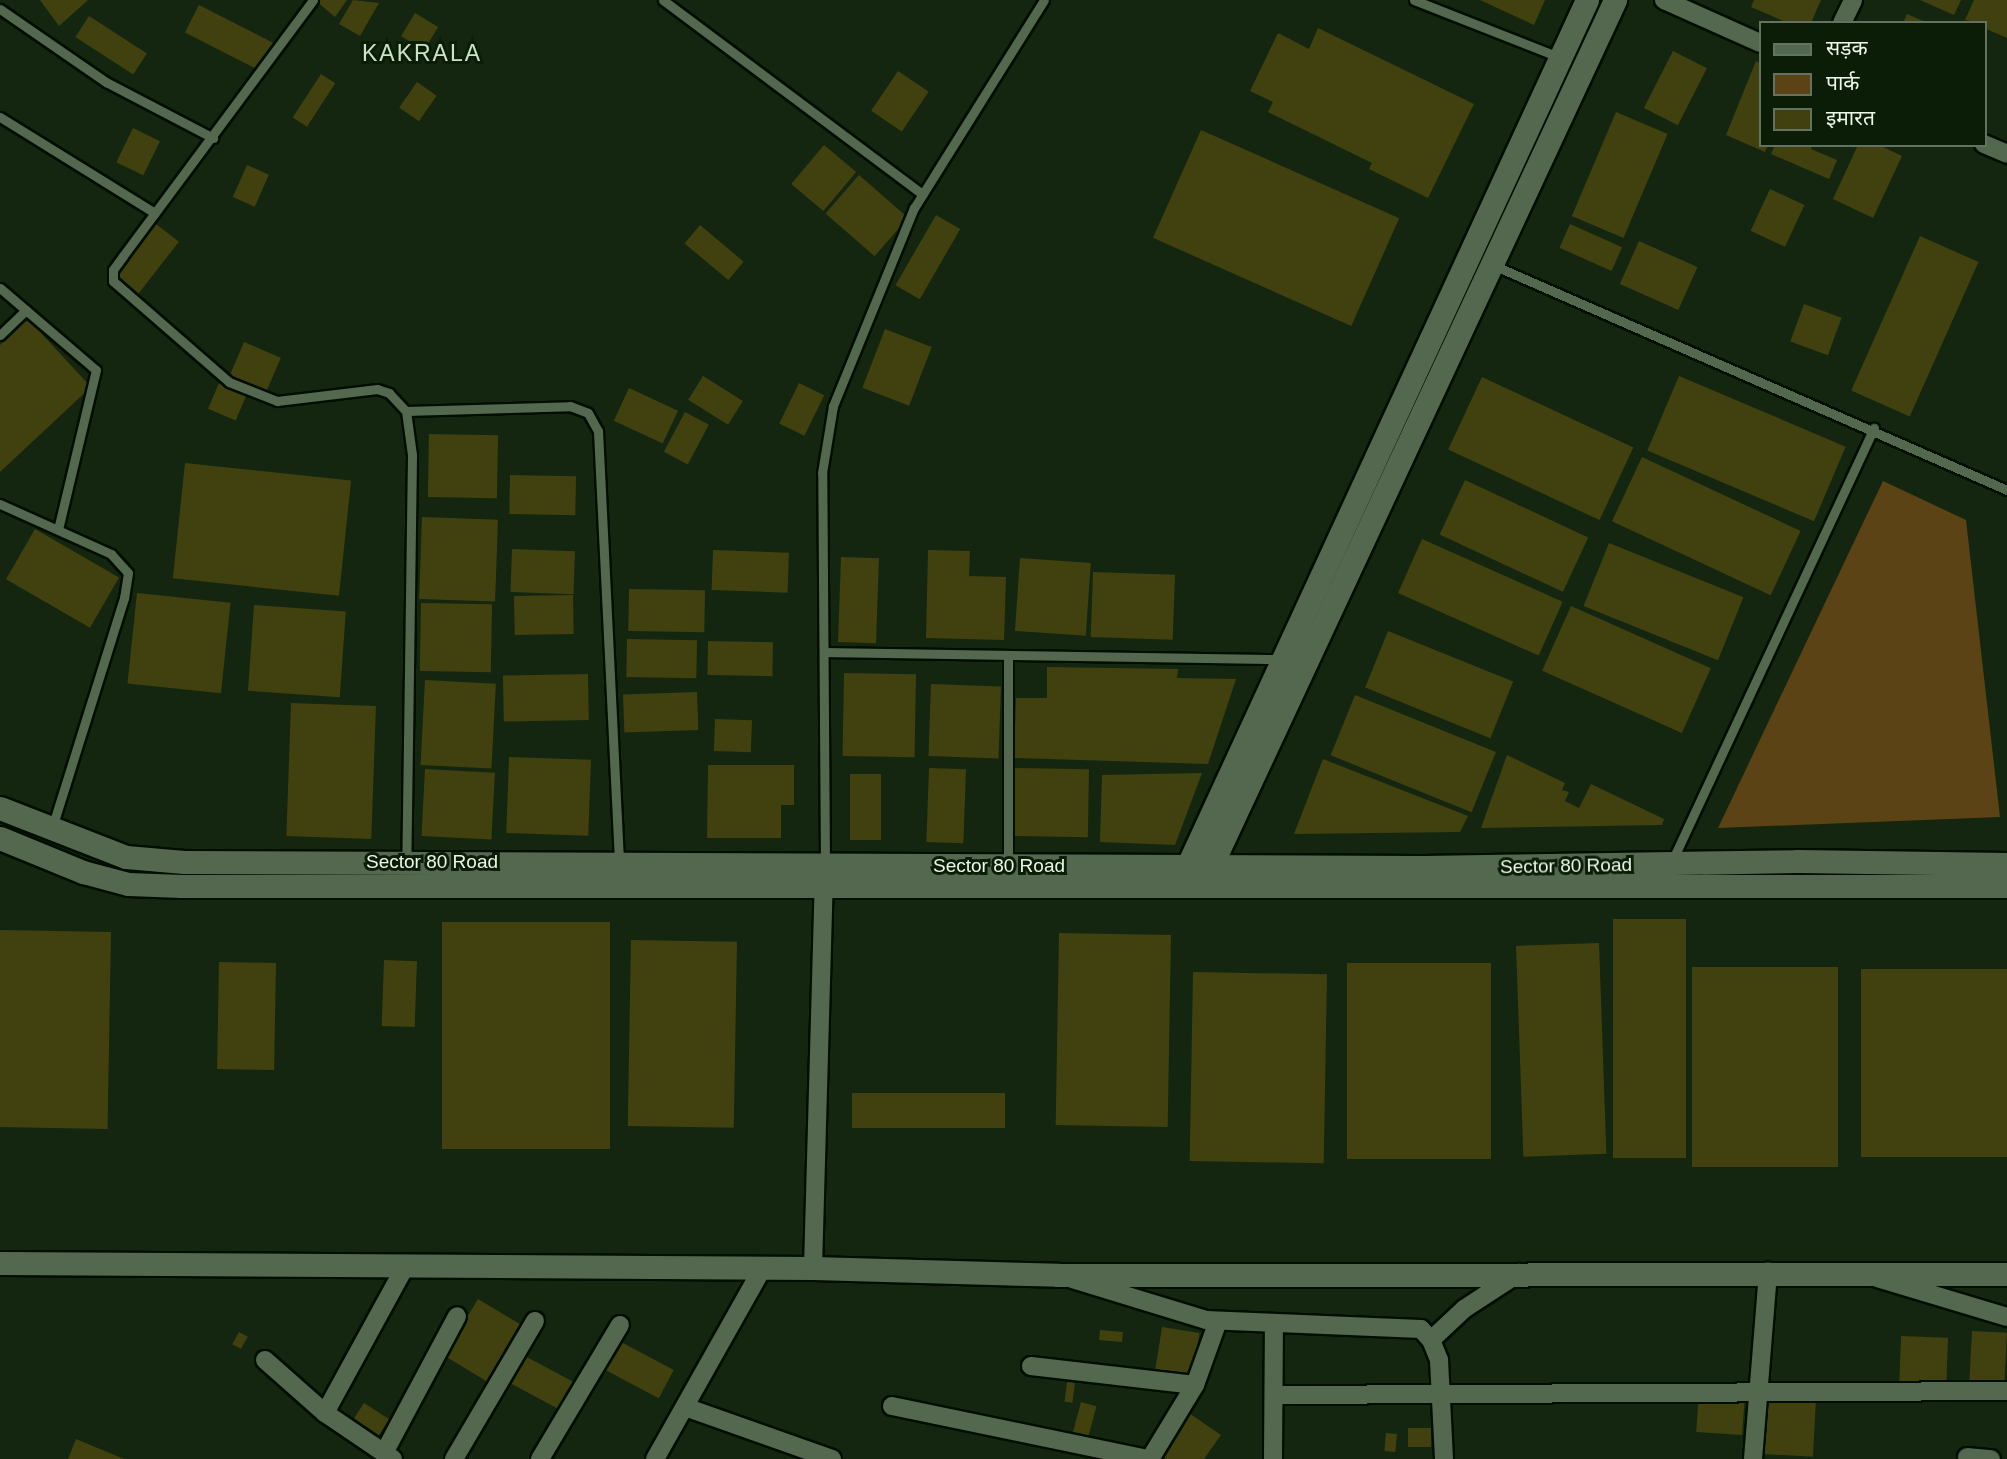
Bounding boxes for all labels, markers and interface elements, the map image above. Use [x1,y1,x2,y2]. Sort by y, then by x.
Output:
legend [1758,21,1986,147]
text: सड़क [1826,36,1868,59]
district label: KAKRALA [363,39,481,67]
text: पार्क [1826,71,1860,94]
text: इमारत [1826,106,1875,129]
street label: Sector 80 Road [366,851,498,873]
street label: Sector 80 Road [1500,853,1632,879]
street label: Sector 80 Road [933,855,1065,877]

